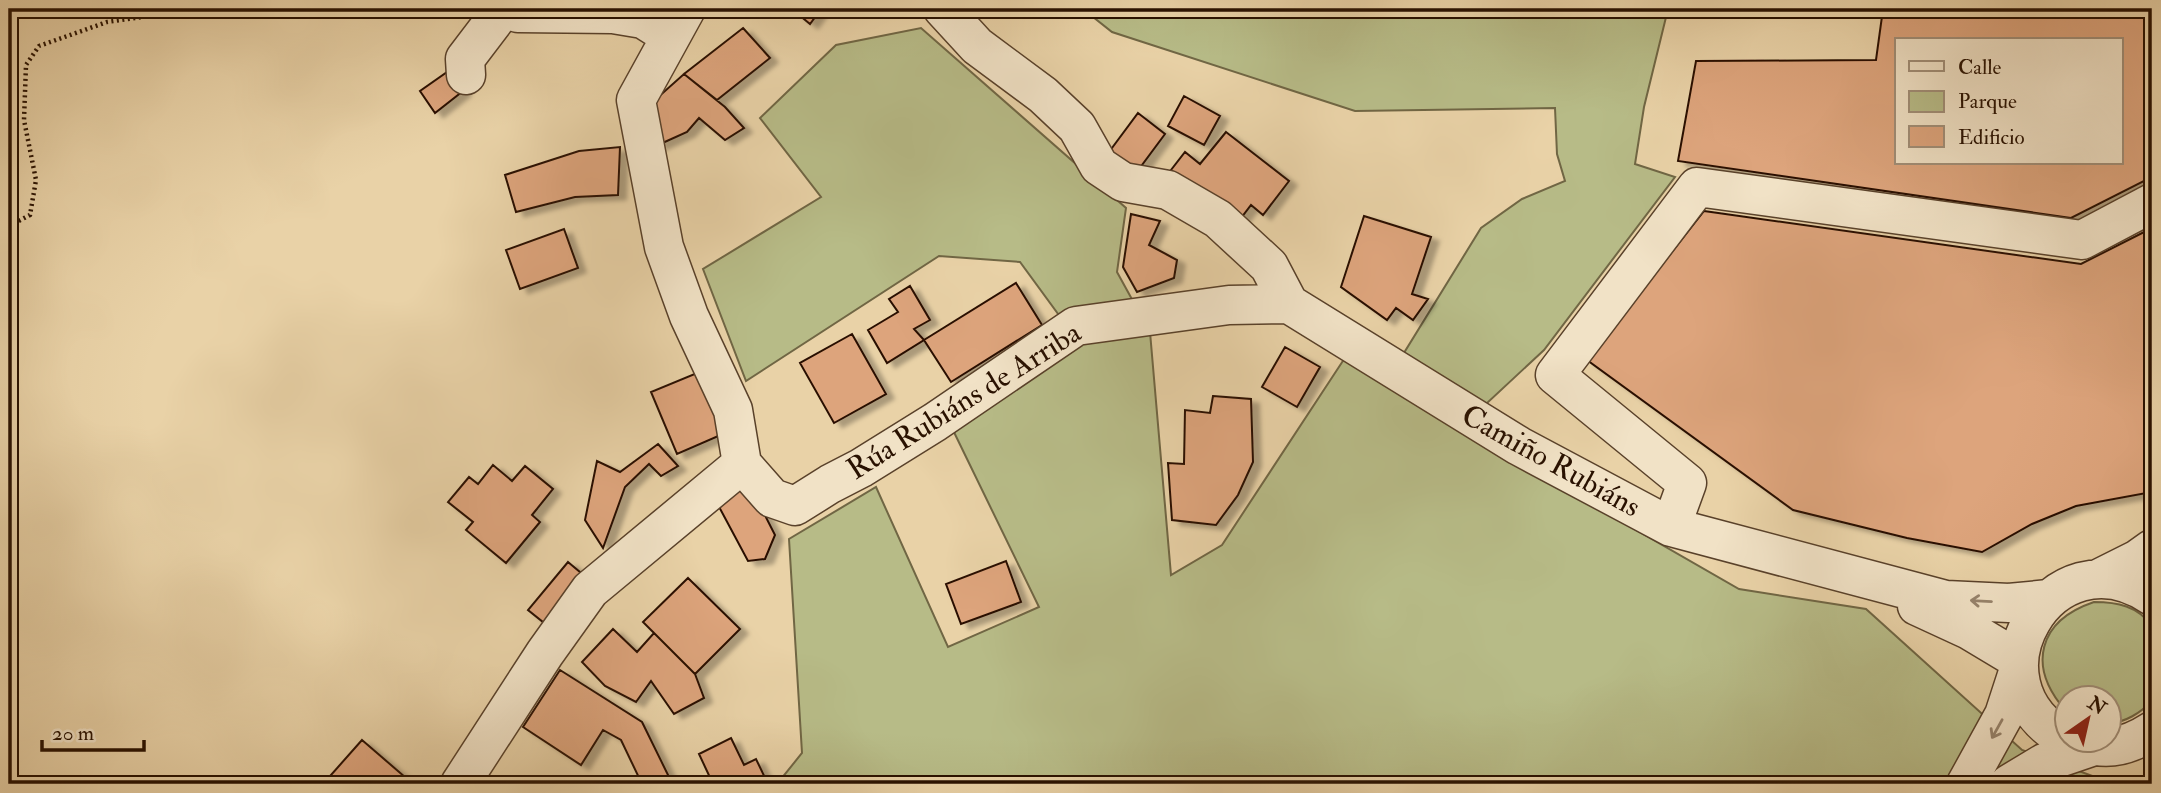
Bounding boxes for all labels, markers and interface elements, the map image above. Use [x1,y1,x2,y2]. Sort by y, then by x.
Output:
legend [1895,38,2122,164]
text: Calle [1958,54,2002,81]
text: Parque [1958,88,2017,115]
text: Edificio [1958,124,2025,151]
street label: Rúa Rubiáns de Arriba [840,314,1088,488]
street label: Camiño Rubiáns [1455,397,1647,525]
one-way arrow [1970,595,1993,608]
north arrow [2052,684,2122,754]
text: N [2082,690,2112,721]
scale bar [42,709,144,753]
one-way arrow [1990,718,2004,738]
text: 20 m [52,720,94,747]

